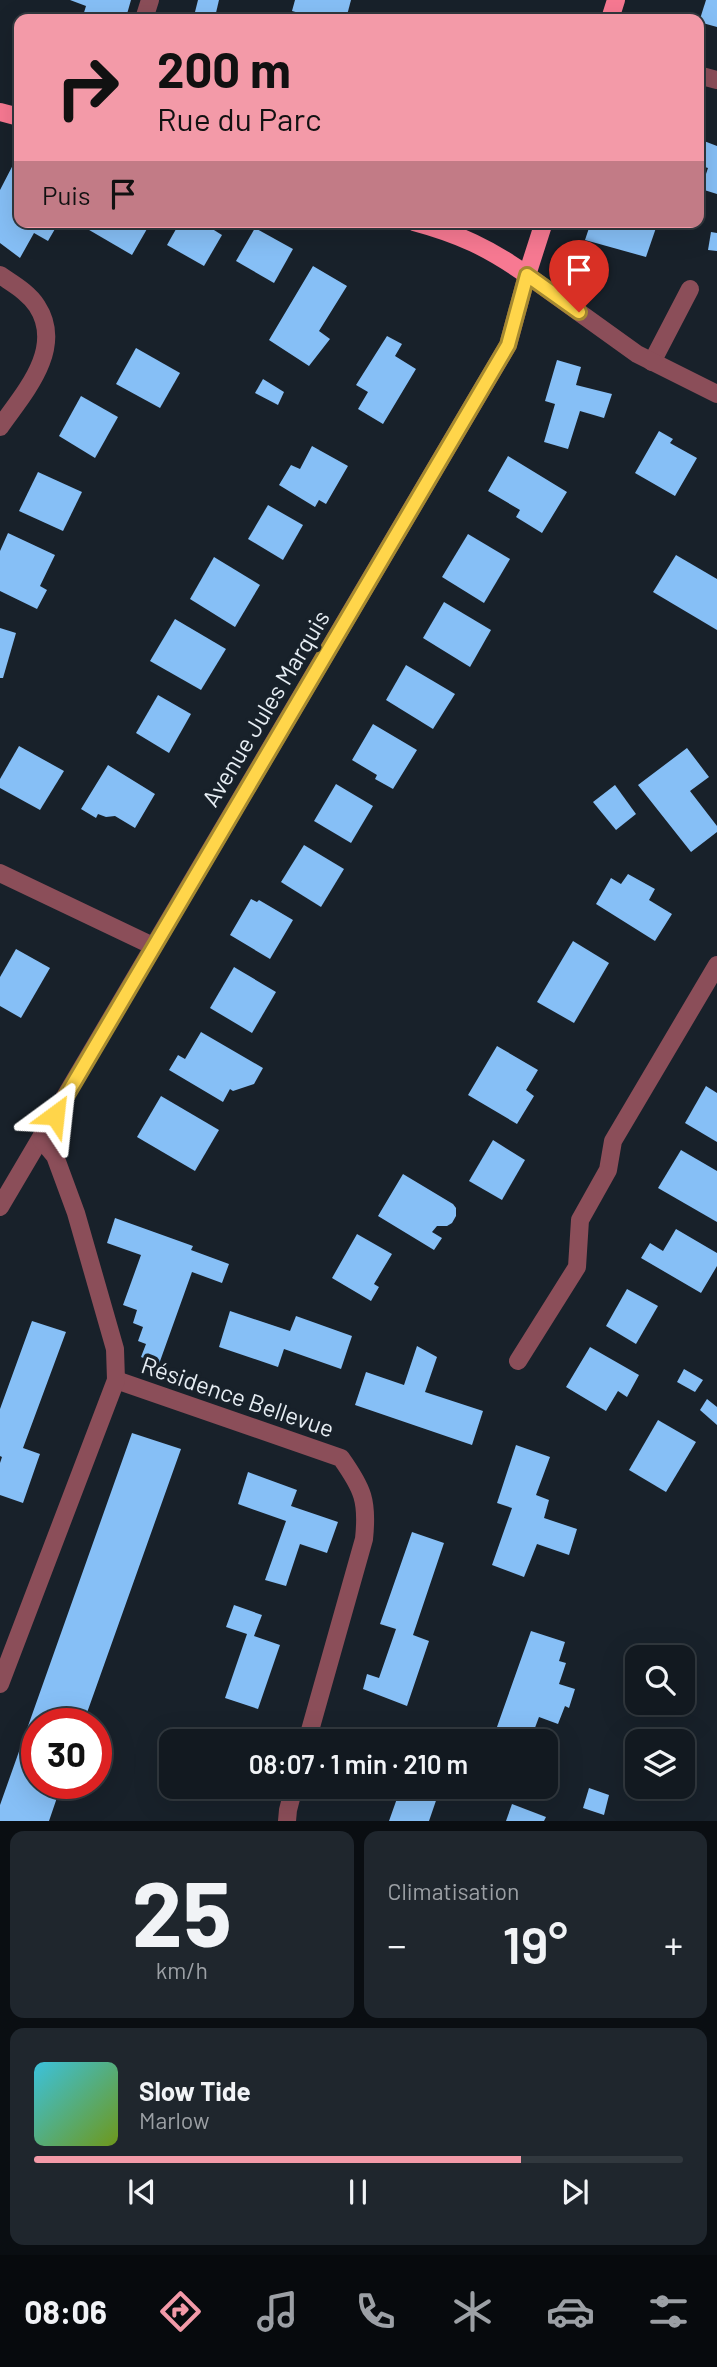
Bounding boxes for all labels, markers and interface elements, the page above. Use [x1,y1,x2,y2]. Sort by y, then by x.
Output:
text: 200 m [157,39,291,98]
icon: right [42,42,133,133]
text: Rue du Parc [157,99,322,137]
icon: arrive [104,175,142,213]
text: Puis [42,179,90,210]
pin [549,240,609,312]
icon: arrive [560,251,598,289]
street label: Avenue Jules Marquis [195,605,335,811]
position arrow [18,1078,92,1152]
street label: Résidence Bellevue [138,1349,338,1443]
map controls [625,1645,695,1799]
button: search [625,1645,695,1715]
speed limit sign: 30 [21,1708,112,1799]
button: layers [625,1729,695,1799]
text: 08:07 · 1 min · 210 m [249,1748,468,1779]
text: 25 [132,1856,232,1965]
text: Climatisation [388,1877,519,1905]
text: 19° [503,1912,568,1974]
text: − [388,1921,407,1967]
text: + [664,1921,683,1967]
text: km/h [156,1956,208,1984]
text: Slow Tide [139,2075,251,2106]
text: Marlow [139,2106,210,2134]
icon: previous [123,2173,161,2211]
icon: pause [339,2173,377,2211]
icon: next [556,2173,594,2211]
icon: directions [156,2287,205,2336]
icon: music [253,2287,302,2336]
icon: phone [351,2287,400,2336]
icon: climate [448,2287,497,2336]
icon: car [546,2287,595,2336]
icon: filters [644,2287,693,2336]
text: 08:06 [24,2292,107,2330]

